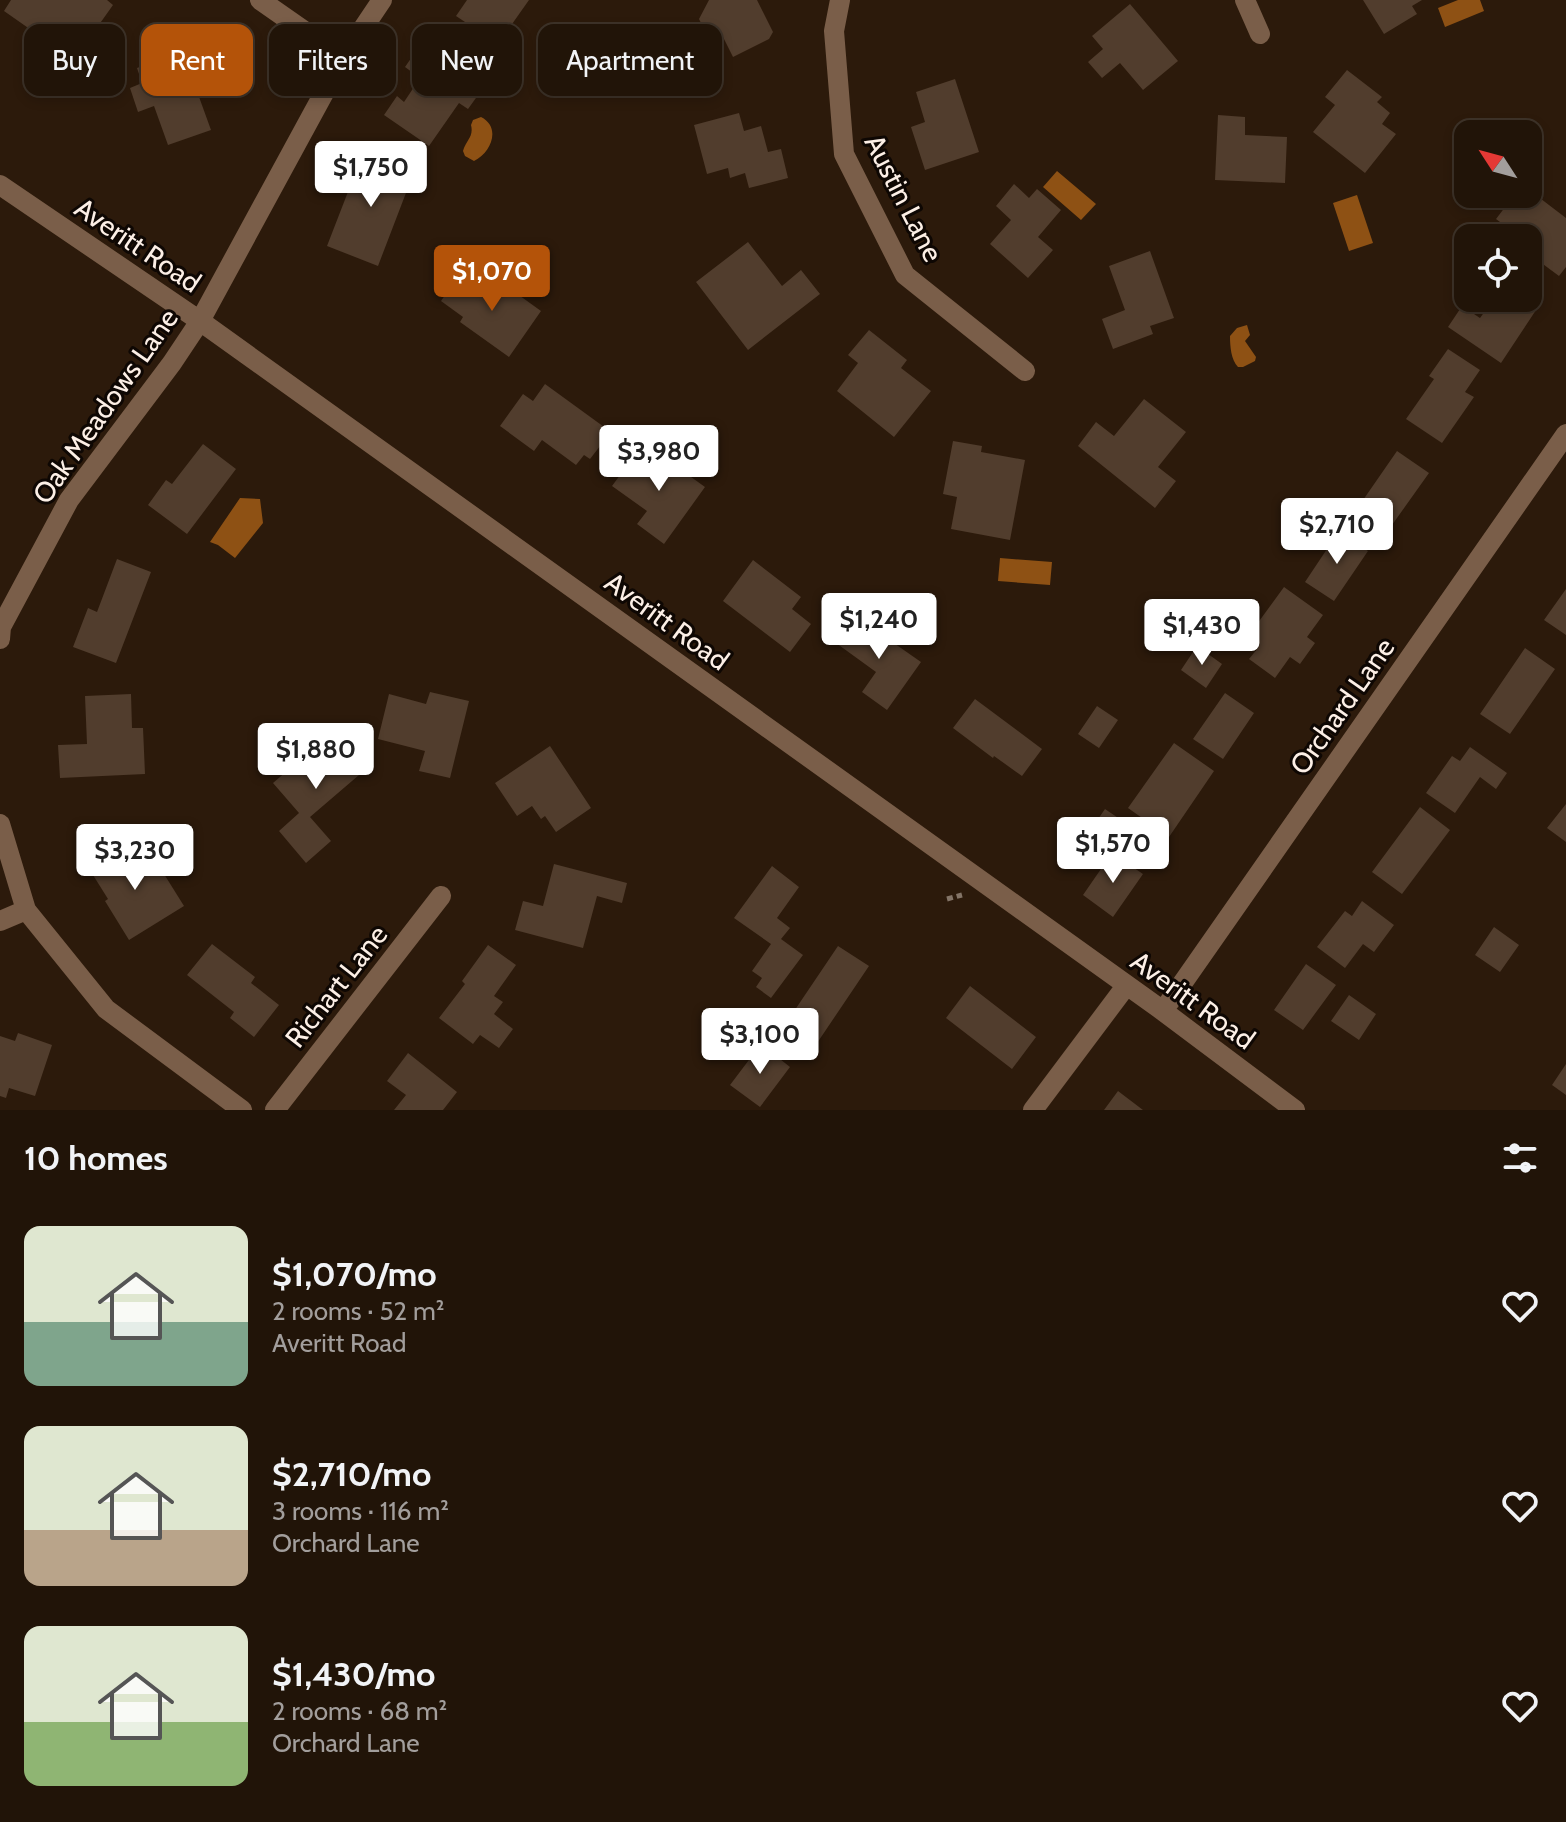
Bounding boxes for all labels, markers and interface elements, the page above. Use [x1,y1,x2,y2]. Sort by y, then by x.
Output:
chip: Buy [24,24,125,96]
chip: Rent [141,24,253,96]
chip: Filters [269,24,396,96]
chip: New [412,24,522,96]
chip: Apartment [538,24,722,96]
north arrow [1454,120,1542,208]
map controls [1454,120,1542,312]
street label: Austin Lane [858,129,950,267]
pin: $1,750 [306,141,436,209]
text: $1,750 [333,151,409,183]
street label: Averitt Road [68,190,208,300]
button: locate [1454,224,1542,312]
pin: $1,070 [427,245,557,313]
text: $1,070 [452,255,532,287]
street label: Oak Meadows Lane [25,302,185,510]
pin: $3,980 [594,425,724,493]
text: $3,980 [617,435,701,467]
pin: $2,710 [1272,498,1402,566]
text: $2,710 [1299,508,1375,540]
street label: Averitt Road [598,565,736,677]
pin: $1,240 [814,593,944,661]
pin: $1,430 [1137,599,1267,667]
text: $1,240 [840,603,918,635]
text: $1,430 [1162,609,1242,641]
street label: Orchard Lane [1282,631,1402,781]
pin: $1,880 [251,723,381,791]
text: $1,880 [276,733,356,765]
pin: $1,570 [1048,817,1178,885]
pin: $3,230 [70,824,200,892]
text: $1,570 [1075,827,1151,859]
text: $3,230 [94,834,176,866]
street label: Richart Lane [278,918,394,1054]
street label: Averitt Road [1124,944,1262,1056]
pin: $3,100 [695,1008,825,1076]
text: $3,100 [720,1018,800,1050]
icon: filters [1498,1136,1542,1180]
text: 10 homes [24,1137,168,1179]
text: $1,070/mo [272,1253,437,1295]
icon: home [88,1258,184,1354]
icon: heart [1498,1284,1542,1328]
text: 2 rooms · 52 m² [272,1295,444,1327]
text: Averitt Road [272,1327,406,1359]
text: $2,710/mo [272,1453,431,1495]
icon: home [88,1458,184,1554]
icon: heart [1498,1484,1542,1528]
text: 3 rooms · 116 m² [272,1495,449,1527]
text: Orchard Lane [272,1527,420,1559]
text: $1,430/mo [272,1653,435,1695]
icon: home [88,1658,184,1754]
icon: heart [1498,1684,1542,1728]
text: 2 rooms · 68 m² [272,1695,447,1727]
text: Orchard Lane [272,1727,420,1759]

